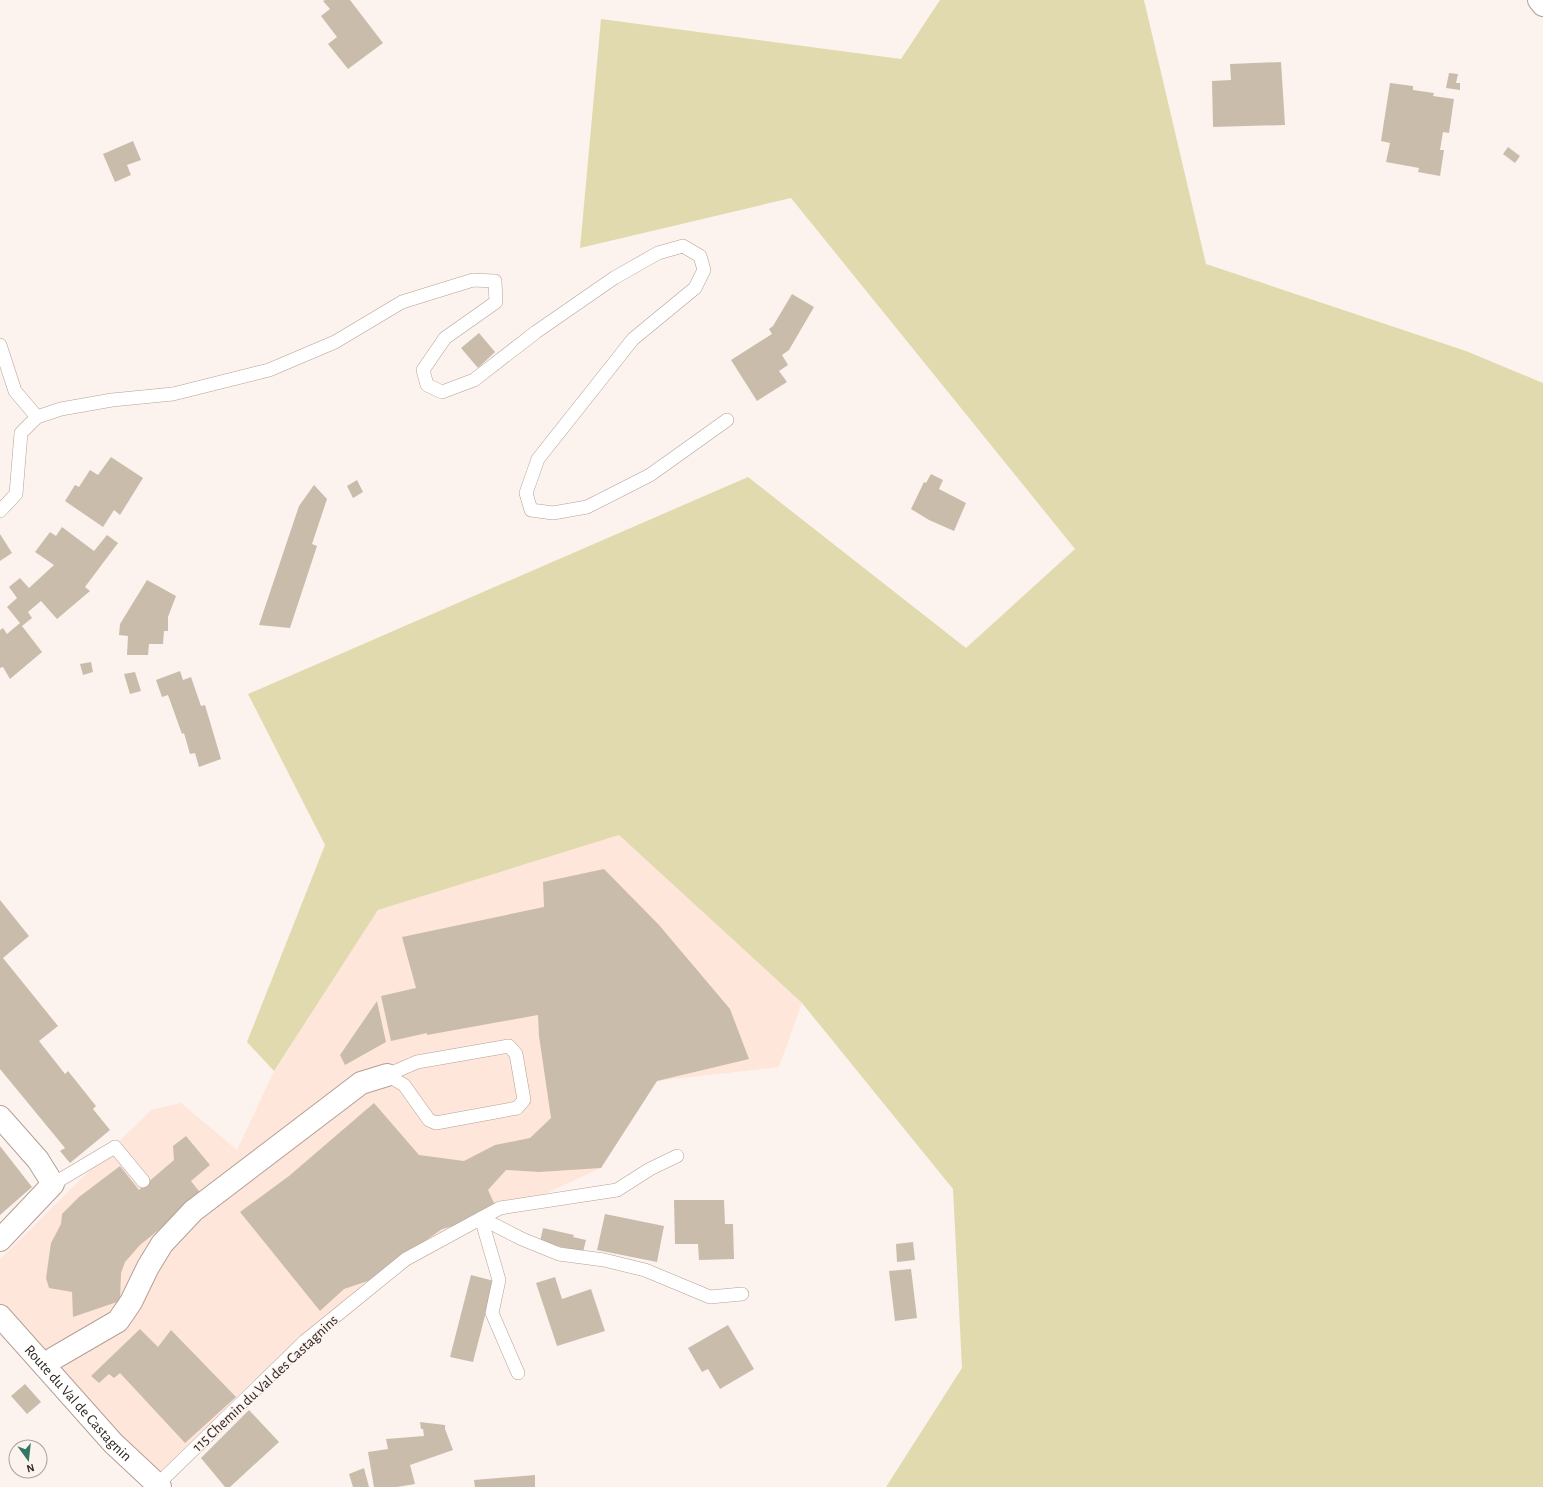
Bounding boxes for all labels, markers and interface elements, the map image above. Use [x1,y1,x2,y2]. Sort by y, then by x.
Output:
street label: 115 Chemin du Val des Castagnins [190,1312,341,1455]
street label: Route du Val de Castagnin [22,1342,134,1464]
north arrow [8,1439,48,1479]
text: N [25,1462,36,1474]

